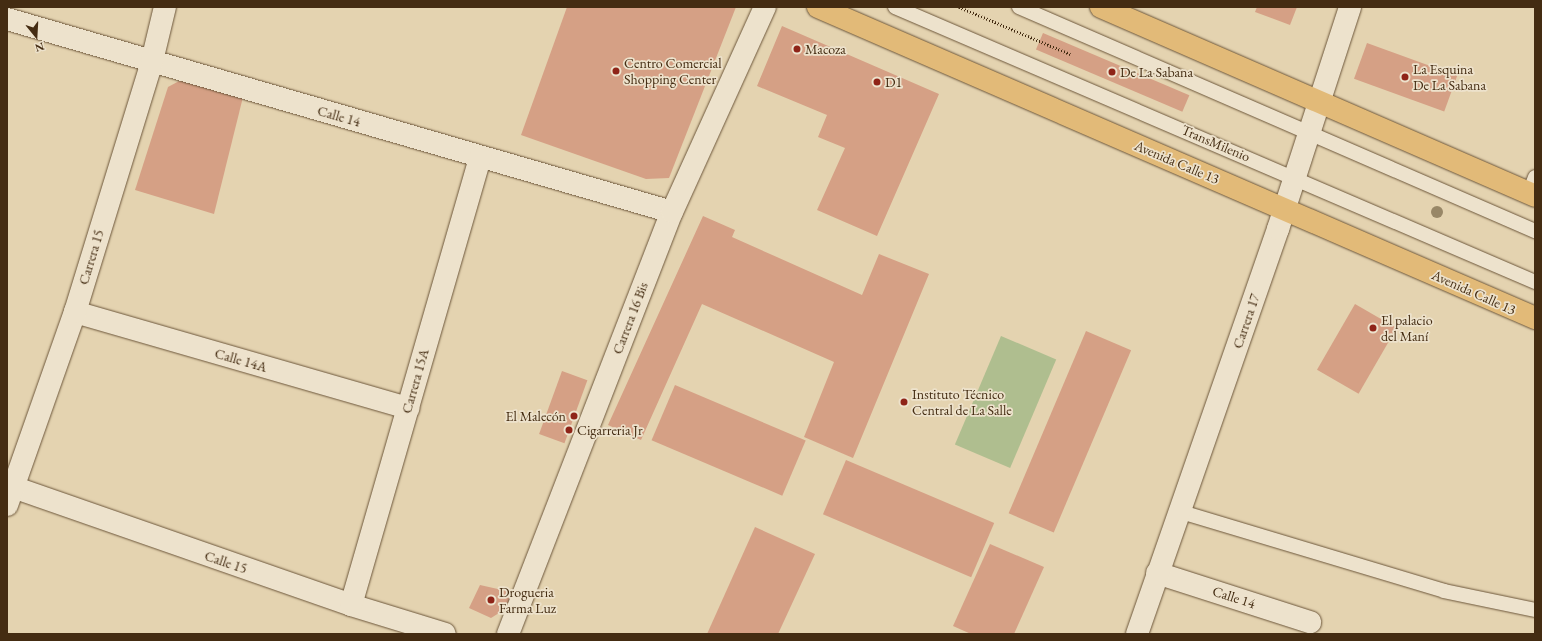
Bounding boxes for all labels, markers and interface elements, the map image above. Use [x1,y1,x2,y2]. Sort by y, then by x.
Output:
north arrow [16,16,56,56]
text: N [33,39,46,55]
place label: Macoza [805,41,846,57]
marker: Macoza [792,44,802,54]
place label: Centro Comercial Shopping Center [624,55,722,88]
place label: La Esquina De La Sabana [1413,61,1486,94]
place label: De La Sabana [1120,64,1193,80]
marker: Centro Comercial Shopping Center [611,66,621,76]
marker: De La Sabana [1107,67,1117,77]
marker: La Esquina De La Sabana [1400,72,1410,82]
place label: D1 [885,74,902,90]
marker: D1 [872,77,882,87]
street label: Calle 14 [316,102,362,130]
street label: TransMilenio [1179,121,1253,165]
street label: Avenida Calle 13 [1132,137,1222,187]
street label: Carrera 15 [75,227,107,287]
street label: Avenida Calle 13 [1429,266,1519,318]
street label: Carrera 16 Bis [609,280,651,356]
street label: Carrera 17 [1229,291,1263,351]
place label: El palacio del Maní [1381,312,1433,344]
marker: El palacio del Maní [1368,323,1378,333]
street label: Calle 14A [213,345,269,375]
street label: Carrera 15A [398,347,432,415]
place label: Instituto Técnico Central de La Salle [912,386,1012,418]
marker: Instituto Técnico Central de La Salle [899,397,909,407]
place label: El Malecón [506,408,566,424]
marker: El Malecón [569,411,579,421]
place label: Cigarreria Jr [577,422,643,438]
marker: Cigarreria Jr [564,425,574,435]
street label: Calle 15 [202,547,250,577]
street label: Calle 14 [1211,582,1257,612]
place label: Drogueria Farma Luz [499,584,556,616]
marker: Drogueria Farma Luz [486,595,496,605]

